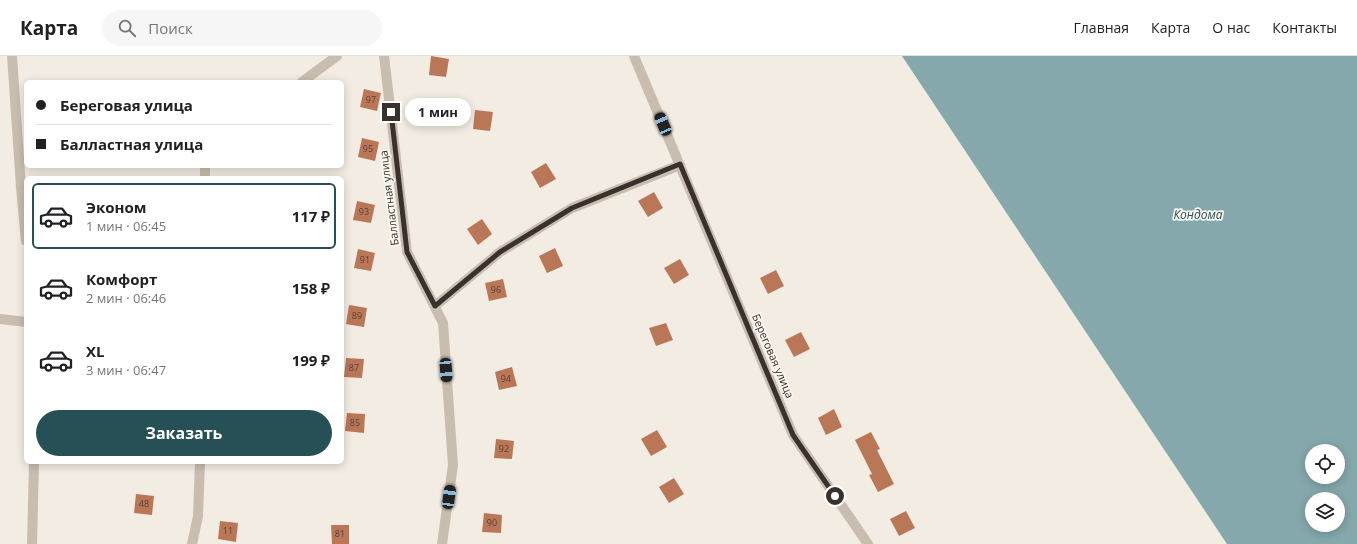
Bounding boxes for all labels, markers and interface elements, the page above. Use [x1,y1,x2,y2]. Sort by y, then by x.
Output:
search box [102,10,382,46]
text: Карта [20,15,78,41]
icon: search [116,17,138,39]
text: Поиск [148,18,193,38]
text: Главная [1074,18,1129,37]
text: Карта [1151,18,1190,37]
text: О нас [1212,18,1250,37]
text: Контакты [1272,18,1337,37]
house number: 97 [366,93,376,106]
text: Береговая улица [60,95,193,115]
callout: 1 мин [405,98,471,126]
route end [382,103,400,121]
text: 1 мин [418,103,458,121]
car [653,111,673,137]
text: Балластная улица [60,134,203,154]
house number: 95 [363,142,373,155]
street label: Балластная улица [375,150,402,247]
text: Эконом [86,197,146,217]
icon: car [38,198,74,234]
house number: 93 [359,205,369,218]
text: 117 ₽ [292,206,330,226]
water label: Кондома [1173,206,1223,223]
text: 1 мин · 06:45 [86,217,166,235]
house number: 91 [360,253,370,266]
text: Комфорт [86,269,157,289]
icon: car [38,270,74,306]
text: 158 ₽ [292,278,330,298]
house number: 96 [491,283,501,296]
text: 2 мин · 06:46 [86,289,166,307]
house number: 89 [352,309,362,322]
street label: Береговая улица [749,311,798,400]
text: XL [86,341,104,361]
icon: car [38,342,74,378]
text: 199 ₽ [292,350,330,370]
car [439,358,453,382]
text: 3 мин · 06:47 [86,361,166,379]
house number: 87 [349,361,359,374]
house number: 94 [501,372,511,385]
button: Заказать [36,410,332,456]
house number: 85 [350,416,360,429]
house number: 92 [499,442,509,455]
map controls [1305,444,1345,532]
button: locate [1305,444,1345,484]
car [441,484,457,510]
route start [826,487,844,505]
button: layers [1305,492,1345,532]
house number: 48 [139,497,149,510]
house number: 90 [487,516,497,529]
house number: 11 [223,524,233,537]
house number: 81 [335,527,345,540]

